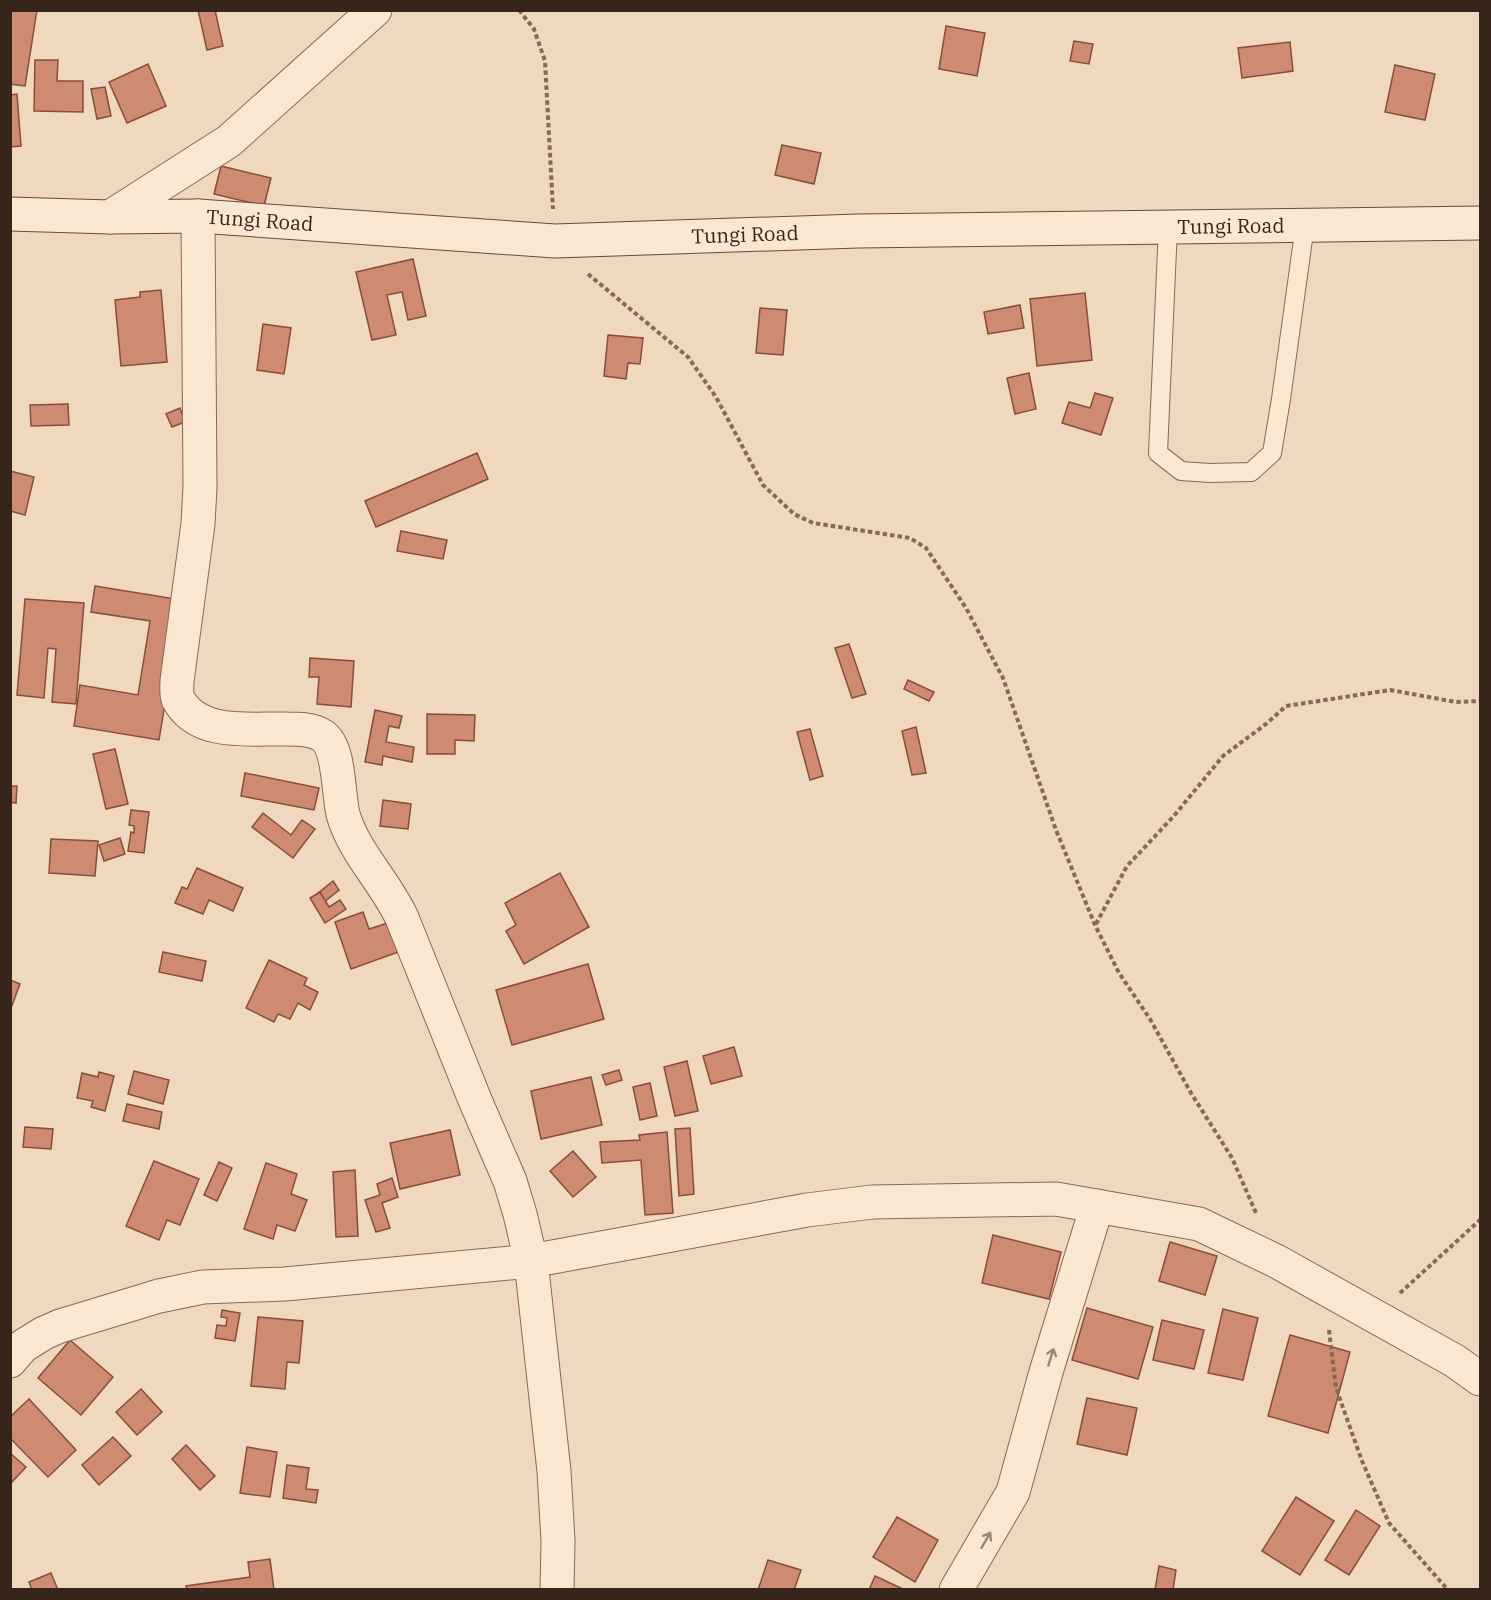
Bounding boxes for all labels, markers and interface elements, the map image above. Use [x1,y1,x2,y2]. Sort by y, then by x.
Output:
street label: Tungi Road [205,203,314,237]
street label: Tungi Road [1177,212,1285,240]
street label: Tungi Road [691,219,799,249]
one-way arrow [1046,1348,1057,1367]
one-way arrow [981,1532,993,1549]

